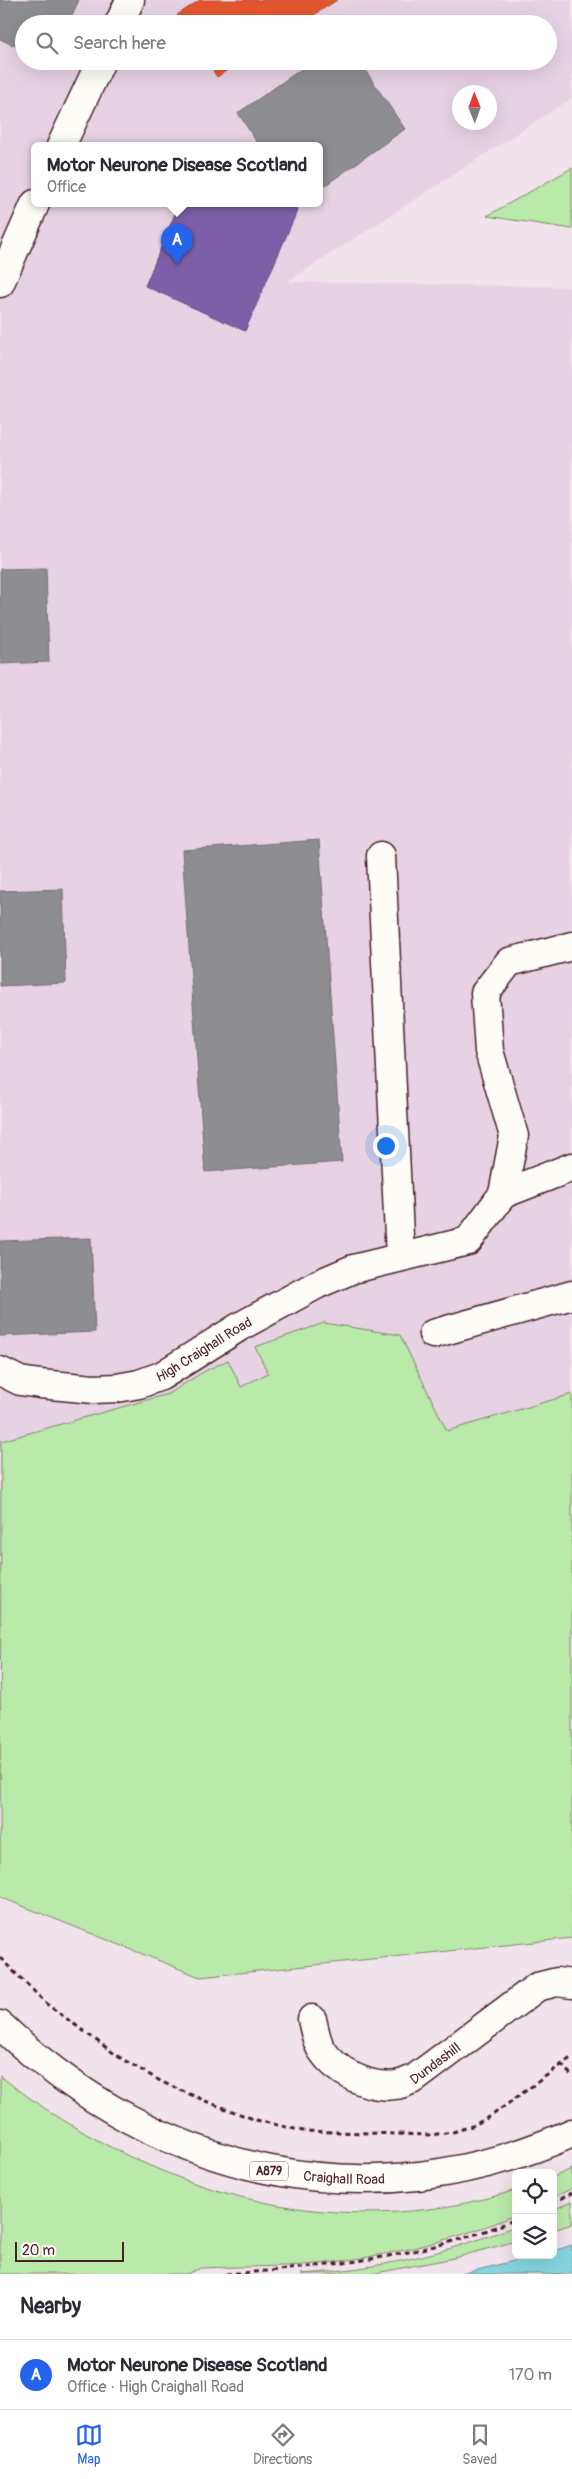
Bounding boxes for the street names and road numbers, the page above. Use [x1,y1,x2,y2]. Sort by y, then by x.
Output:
street label: High Craighall Road [154,1314,255,1386]
street label: Dundashill [407,2039,464,2088]
road number: A879 [250,2162,288,2180]
street label: Craighall Road [302,2167,385,2188]

